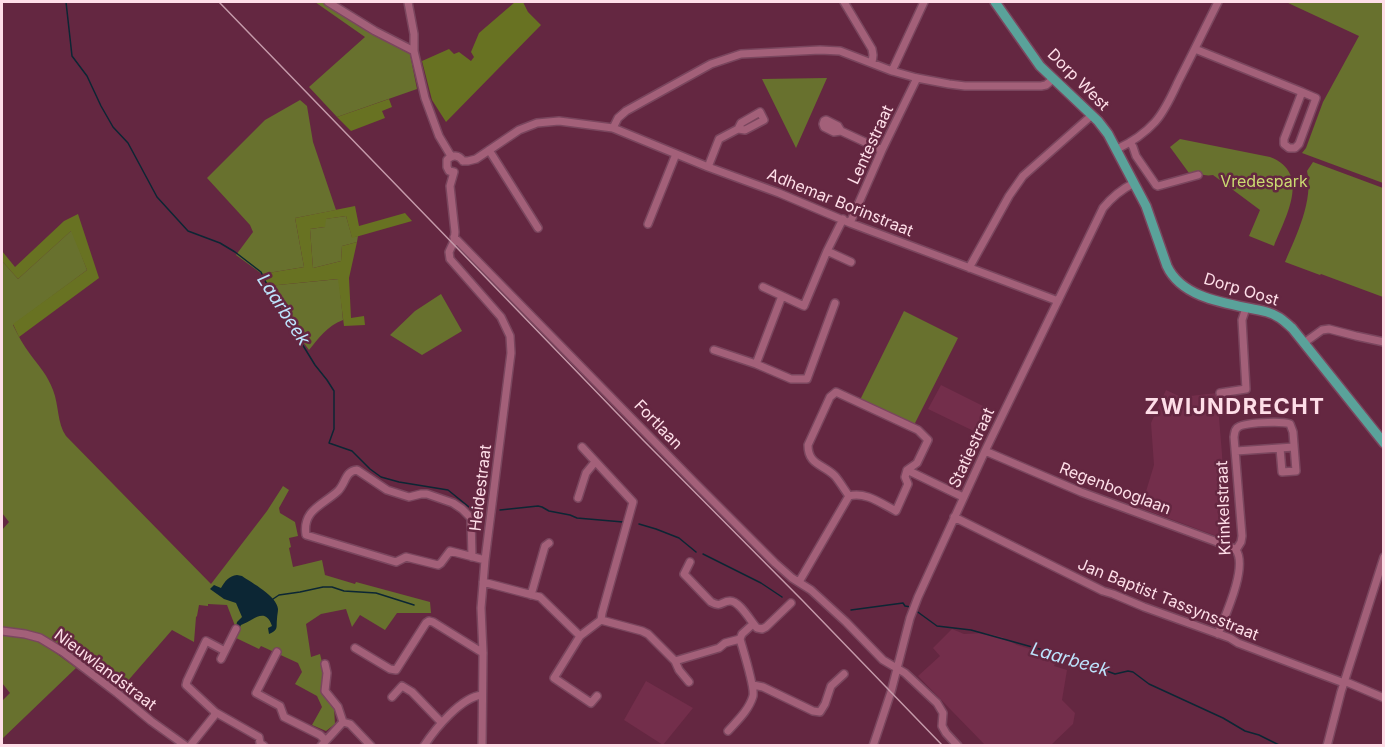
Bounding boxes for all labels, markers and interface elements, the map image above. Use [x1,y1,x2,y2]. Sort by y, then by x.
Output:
street label: Dorp West [1043,45,1113,115]
street label: Lentestraat [844,102,898,188]
street label: Adhemar Borinstraat [764,165,916,241]
park label: Vredespark [1220,172,1308,192]
water label: Laarbeek [252,270,314,350]
street label: Dorp Oost [1201,270,1281,310]
district label: ZWIJNDRECHT [1145,394,1325,420]
street label: Fortlaan [630,396,686,454]
street label: Statiestraat [945,405,999,491]
street label: Heidestraat [466,444,496,532]
street label: Regenbooglaan [1056,459,1174,519]
street label: Krinkelstraat [1213,460,1235,556]
street label: Jan Baptist Tassynsstraat [1075,555,1261,645]
street label: Nieuwlandstraat [50,625,160,715]
water label: Laarbeek [1028,638,1112,682]

